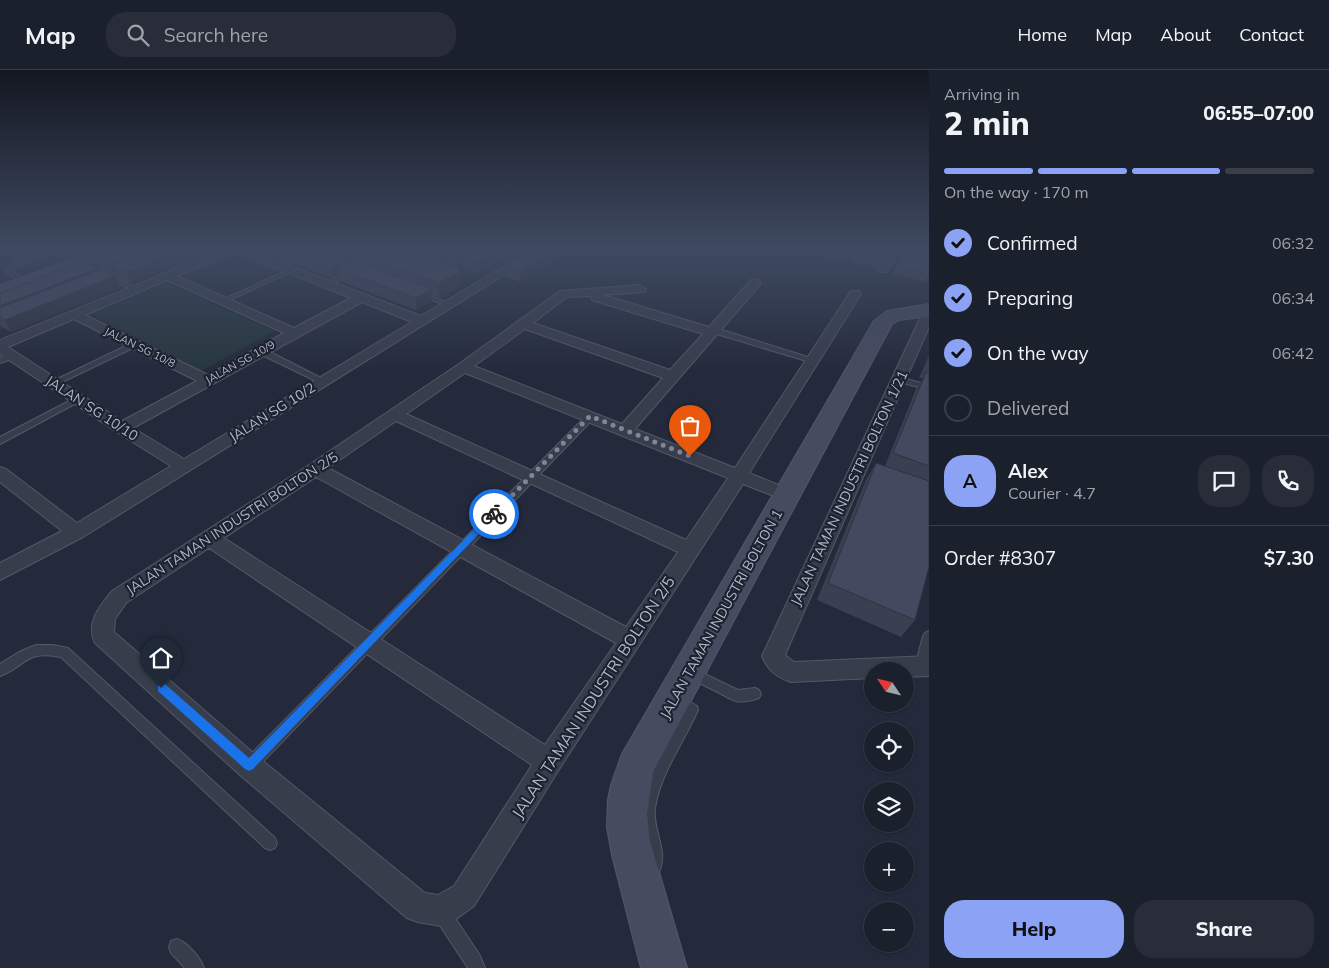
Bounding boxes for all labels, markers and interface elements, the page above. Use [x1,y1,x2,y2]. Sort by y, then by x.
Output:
search box [106,12,456,57]
text: Map [25,20,76,50]
icon: search [124,21,152,49]
text: Search here [164,23,268,47]
text: Home [1017,23,1067,46]
text: Map [1095,23,1132,46]
text: About [1160,23,1211,46]
text: Contact [1239,23,1304,46]
text: Arriving in [944,84,1020,104]
text: 06:55–07:00 [1203,101,1314,125]
text: 2 min [944,103,1030,143]
text: On the way · 170 m [944,182,1089,202]
icon: check [944,229,972,257]
text: Confirmed [987,231,1078,255]
text: 06:32 [1272,233,1314,253]
icon: check [944,284,972,312]
text: Preparing [987,286,1073,310]
text: 06:34 [1272,288,1314,308]
street label: JALAN SG 10/8 [102,324,178,370]
street label: JALAN SG 10/9 [203,337,277,387]
icon: check [944,339,972,367]
text: On the way [987,341,1089,365]
text: 06:42 [1272,343,1314,363]
street label: JALAN TAMAN INDUSTRI BOLTON 1/21 [786,367,912,609]
street label: JALAN SG 10/10 [42,371,142,445]
street label: JALAN SG 10/2 [225,378,319,446]
text: Delivered [987,396,1069,420]
pin [669,405,711,456]
icon: bag [676,412,704,440]
street label: JALAN TAMAN INDUSTRI BOLTON 2/5 [123,448,341,598]
button: chat [1198,455,1250,507]
button: phone [1262,455,1314,507]
text: Alex [1008,459,1048,483]
text: A [963,469,977,493]
text: Courier · 4.7 [1008,483,1096,503]
courier [469,489,519,539]
icon: bike [480,500,508,528]
street label: JALAN TAMAN INDUSTRI BOLTON 1 [656,506,786,722]
text: Order #8307 [944,546,1056,570]
text: $7.30 [1264,546,1314,570]
street label: JALAN TAMAN INDUSTRI BOLTON 2/5 [507,572,679,822]
pin [140,637,182,688]
icon: home [147,644,175,672]
north arrow [864,662,914,712]
map controls [864,662,914,952]
button: locate [864,722,914,772]
button: layers [864,782,914,832]
button: + [864,842,914,892]
button: Help [944,900,1124,958]
button: Share [1134,900,1314,958]
button: − [864,902,914,952]

